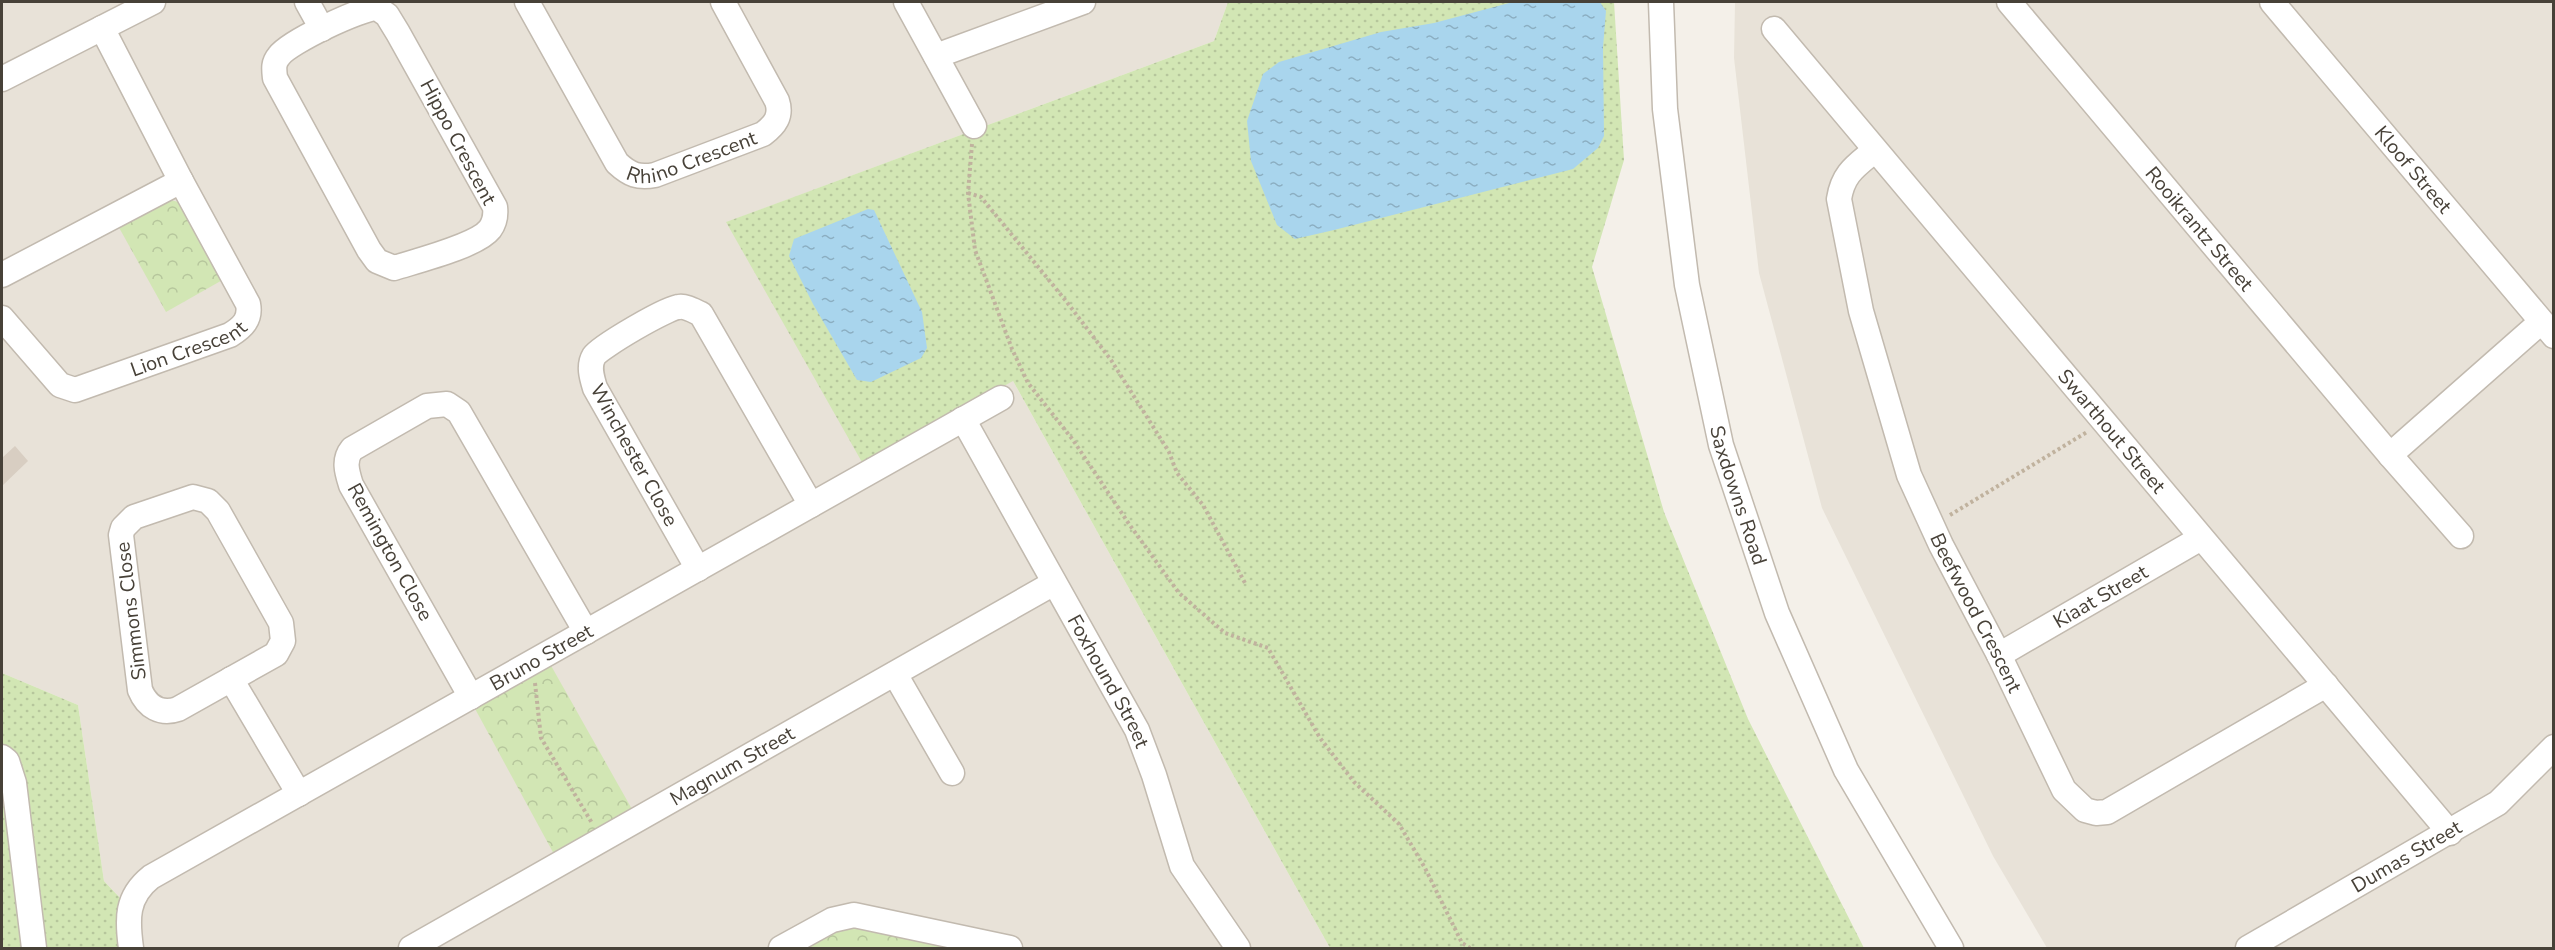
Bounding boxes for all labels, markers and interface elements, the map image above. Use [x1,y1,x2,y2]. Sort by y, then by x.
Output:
street label: Hippo Crescent [414,75,503,210]
street label: Kloof Street [2368,120,2459,220]
street label: Rhino Crescent [623,124,761,190]
street label: Rooikrantz Street [2139,160,2260,297]
street label: Lion Crescent [127,314,254,383]
street label: Swarthout Street [2052,363,2173,499]
street label: Winchester Close [584,379,684,531]
street label: Saxdowns Road [1704,423,1774,568]
street label: Remington Close [341,478,439,626]
street label: Beefwood Crescent [1924,529,2029,698]
street label: Simmons Close [109,540,153,682]
street label: Kiaat Street [2048,558,2153,634]
street label: Foxhound Street [1061,609,1156,752]
street label: Bruno Street [485,617,598,697]
street label: Magnum Street [665,719,800,812]
street label: Dumas Street [2346,813,2467,899]

